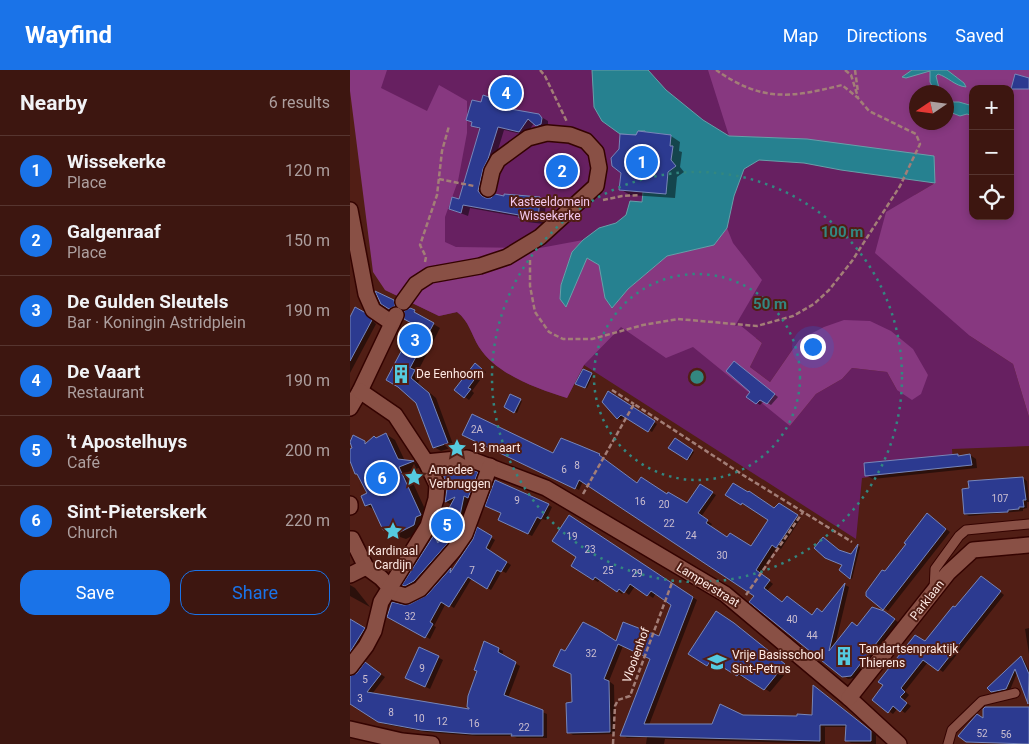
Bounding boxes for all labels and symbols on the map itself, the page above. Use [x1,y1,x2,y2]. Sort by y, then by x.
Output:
pin: 4 [490,74,522,112]
north arrow [909,85,954,130]
pin: 1 [626,143,658,181]
pin: 2 [546,152,578,190]
park label: Kasteeldomein Wissekerke [510,195,590,223]
text: 100 m [821,223,863,241]
text: 50 m [753,295,787,313]
pin: 3 [399,321,431,359]
your location [800,334,826,360]
building icon: De Eenhoorn [390,363,412,385]
place label: De Eenhoorn [416,367,484,381]
centre of rings [688,368,706,386]
house number: 2A [471,424,484,435]
place icon: 13 maart [446,437,468,459]
place label: 13 maart [472,441,520,455]
pin: 6 [366,459,398,497]
house number: 8 [574,460,580,471]
place label: Amedee Verbruggen [429,463,491,491]
house number: 6 [561,464,567,475]
place icon: Amedee Verbruggen [403,466,425,488]
house number: 107 [992,493,1009,504]
house number: 9 [514,495,520,506]
house number: 16 [634,496,646,507]
house number: 20 [658,499,670,510]
pin: 5 [431,506,463,544]
house number: 22 [663,518,675,529]
place icon: Kardinaal Cardijn [382,520,404,542]
house number: 24 [685,530,697,541]
house number: 19 [566,531,578,542]
place label: Kardinaal Cardijn [368,544,418,572]
house number: 23 [584,544,596,555]
house number: 30 [716,550,728,561]
street label: Lamperstraat [674,560,742,610]
house number: 7 [469,565,475,576]
house number: 25 [602,565,614,576]
house number: 29 [631,568,643,579]
street label: Parklaan [907,577,947,623]
house number: 32 [404,611,416,622]
house number: 40 [786,614,798,625]
street label: Vlooienhof [620,625,653,685]
house number: 44 [806,630,818,641]
place label: Tandartsenpraktijk Thierens [859,642,959,670]
building icon: Tandartsenpraktijk Thierens [833,645,855,667]
house number: 32 [585,648,597,659]
place label: Vrije Basisschool Sint-Petrus [732,648,824,676]
school or university icon: Vrije Basisschool Sint-Petrus [706,651,728,673]
house number: 9 [419,663,425,674]
house number: 5 [362,674,368,685]
house number: 3 [357,693,363,704]
house number: 8 [388,707,394,718]
house number: 10 [413,713,425,724]
house number: 12 [436,716,448,727]
house number: 16 [468,718,480,729]
house number: 22 [518,722,530,733]
house number: 52 [976,728,988,739]
house number: 56 [1000,729,1012,740]

